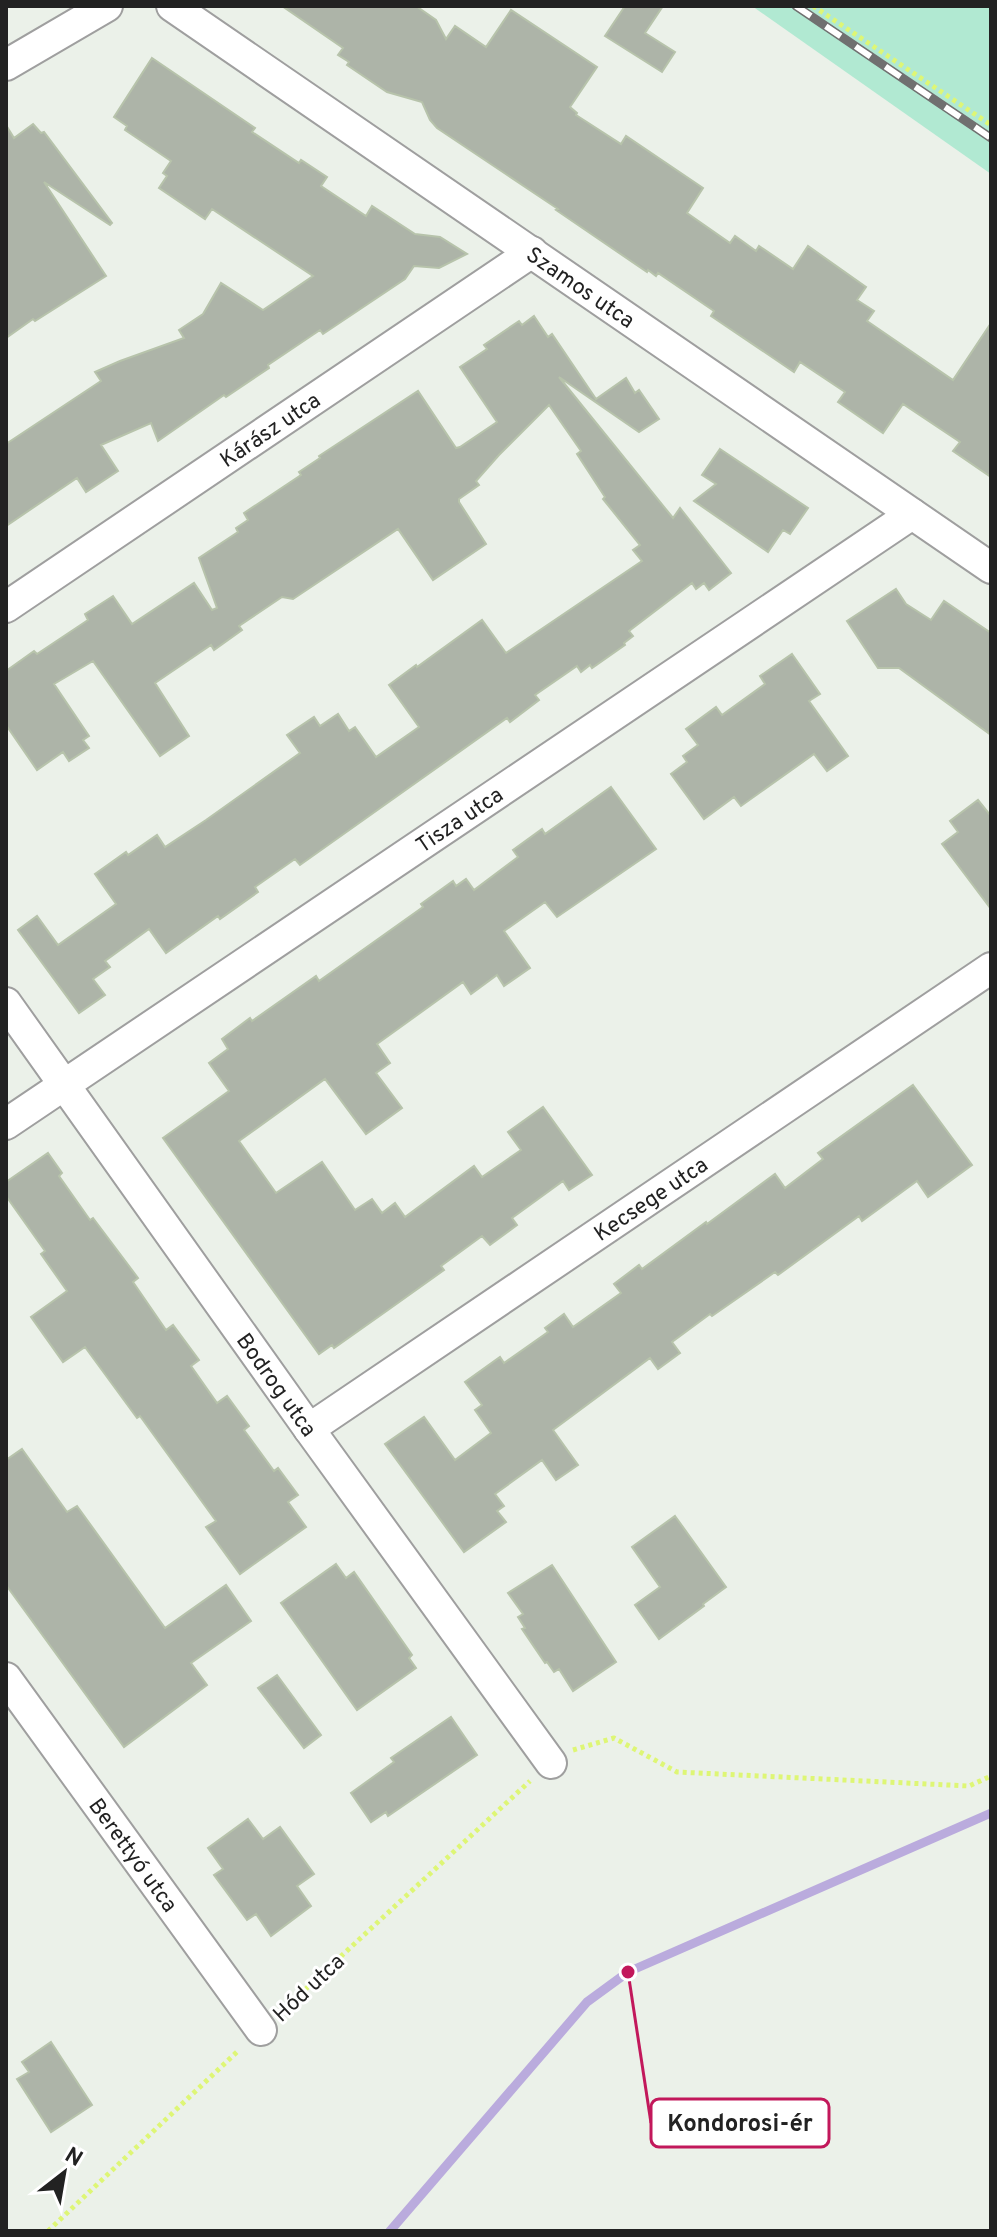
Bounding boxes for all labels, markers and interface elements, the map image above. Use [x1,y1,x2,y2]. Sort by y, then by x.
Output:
street label: Szamos utca [520,242,639,335]
street label: Kárász utca [216,388,326,475]
street label: Tisza utca [412,782,509,860]
street label: Kecsege utca [590,1152,714,1248]
street label: Bodrog utca [229,1329,321,1443]
street label: Berettyó utca [82,1794,182,1918]
street label: Hód utca [268,1949,351,2029]
callout: Kondorosi-ér [651,2099,829,2147]
text: Kondorosi-ér [667,2110,813,2140]
north arrow [24,2133,104,2213]
text: N [59,2142,87,2174]

